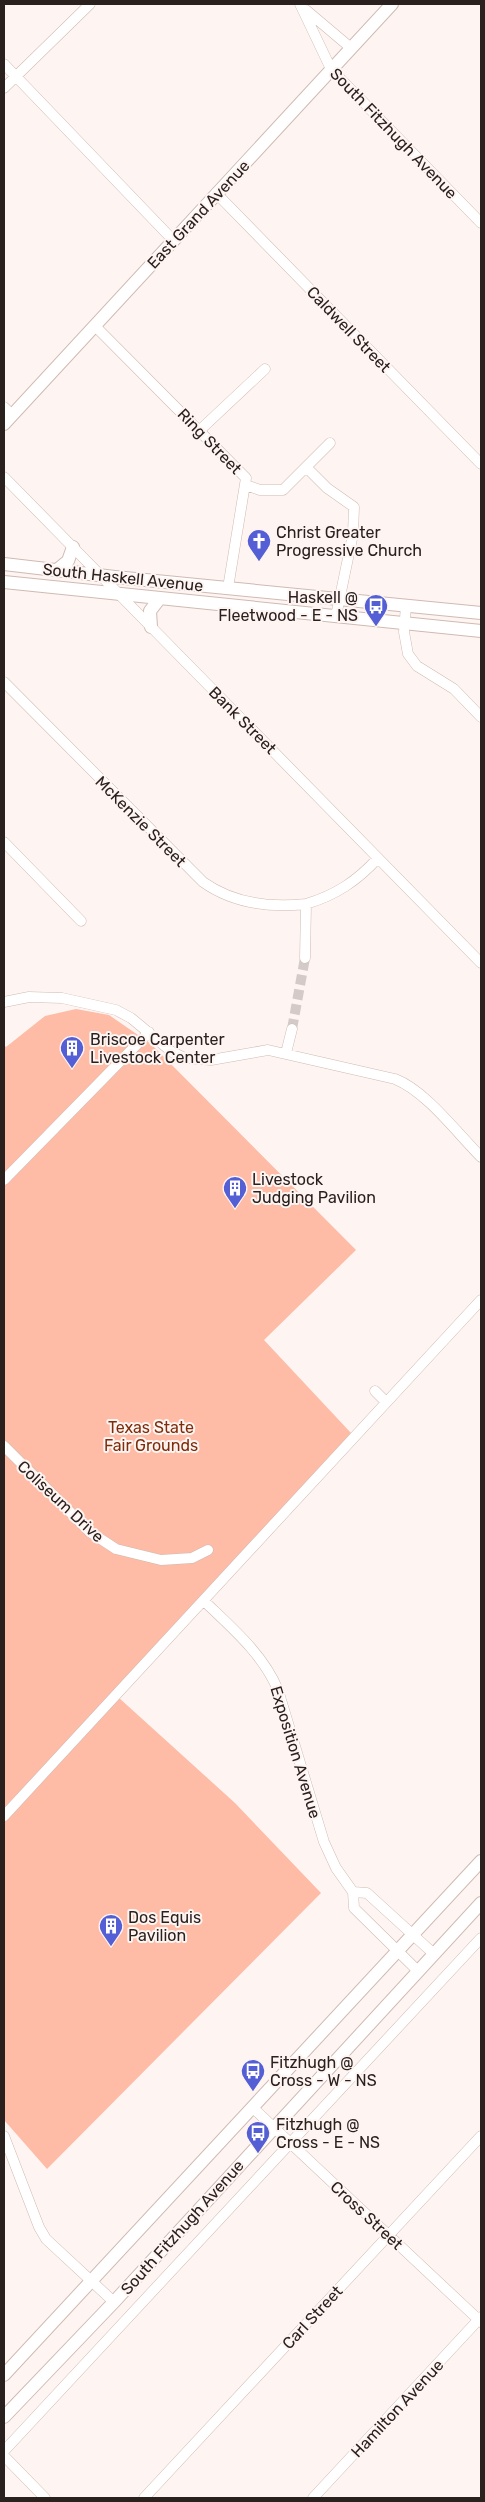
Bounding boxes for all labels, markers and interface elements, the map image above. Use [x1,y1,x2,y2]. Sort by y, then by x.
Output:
street label: South Fitzhugh Avenue [326,64,461,203]
street label: East Grand Avenue [143,156,254,272]
street label: Caldwell Street [303,282,395,376]
street label: Ring Street [174,405,246,478]
place label: Christ Greater Progressive Church [276,523,422,560]
church icon: Christ Greater Progressive Church [246,528,272,562]
street label: South Haskell Avenue [42,560,204,595]
place label: Haskell @ Fleetwood - E - NS [218,588,358,625]
bus stop icon: Haskell @ Fleetwood - E - NS [363,593,389,627]
street label: Bank Street [205,683,280,758]
street label: McKenzie Street [91,772,190,871]
place label: Briscoe Carpenter Livestock Center [90,1030,225,1067]
building icon: Briscoe Carpenter Livestock Center [59,1035,85,1069]
place label: Livestock Judging Pavilion [252,1170,376,1207]
building icon: Livestock Judging Pavilion [222,1175,248,1209]
park label: Texas State Fair Grounds [104,1418,198,1455]
street label: Coliseum Drive [14,1457,108,1546]
street label: Exposition Avenue [266,1684,325,1821]
place label: Dos Equis Pavilion [128,1908,201,1945]
building icon: Dos Equis Pavilion [98,1913,124,1947]
place label: Fitzhugh @ Cross - W - NS [270,2053,377,2090]
bus stop icon: Fitzhugh @ Cross - W - NS [240,2058,266,2092]
place label: Fitzhugh @ Cross - E - NS [276,2115,380,2152]
bus stop icon: Fitzhugh @ Cross - E - NS [245,2120,271,2154]
street label: South Fitzhugh Avenue [117,2156,248,2299]
street label: Cross Street [326,2177,407,2254]
street label: Carl Street [278,2282,346,2353]
street label: Hamilton Avenue [347,2355,448,2461]

